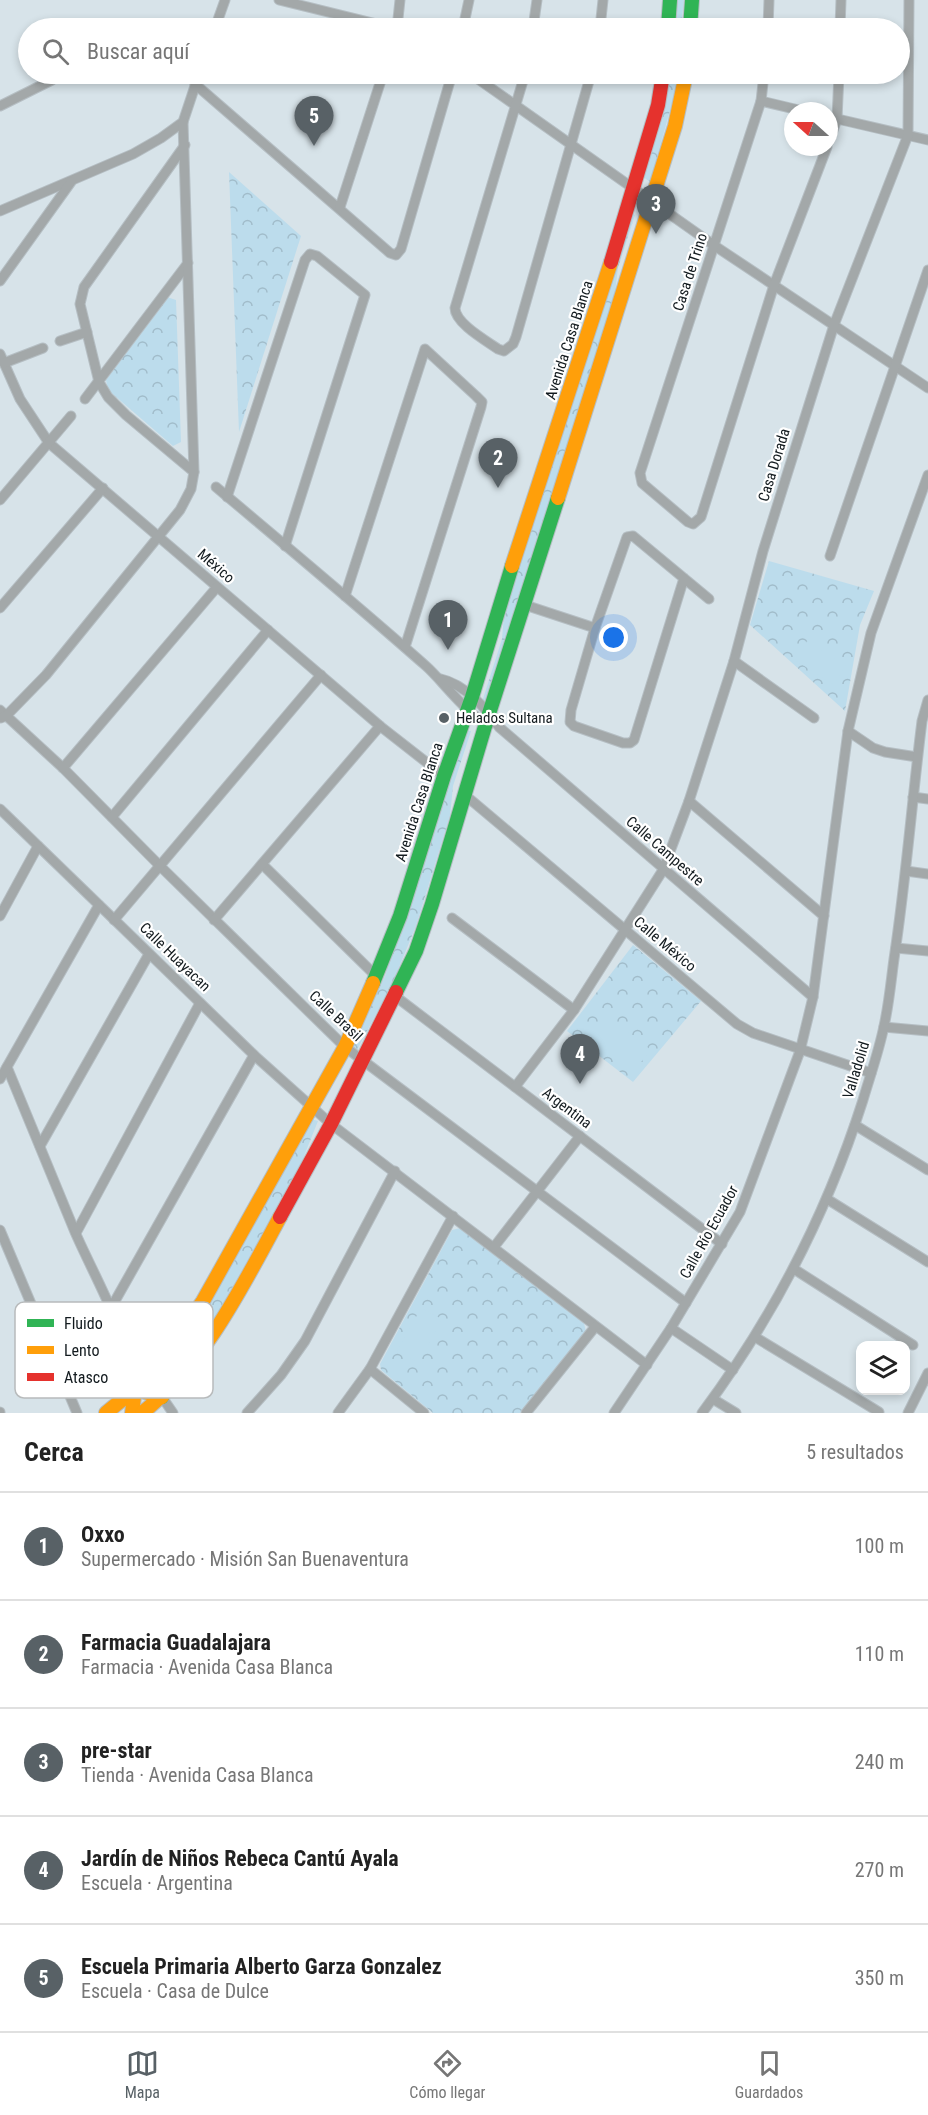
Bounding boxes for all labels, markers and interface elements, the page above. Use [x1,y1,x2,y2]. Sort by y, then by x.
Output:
search box [18,18,910,84]
icon: search [39,35,72,68]
text: Buscar aquí [87,39,190,64]
pin: 5 [294,96,334,146]
north arrow [784,102,838,156]
pin: 3 [636,184,676,234]
street label: Casa de Trino [669,231,711,313]
street label: Avenida Casa Blanca [541,278,597,402]
street label: Casa Dorada [754,426,794,504]
pin: 2 [478,438,518,488]
street label: México [194,545,238,587]
pin: 1 [428,600,468,650]
your location [599,623,628,652]
place label: Helados Sultana [456,709,553,727]
marker: Helados Sultana [437,711,451,725]
street label: Avenida Casa Blanca [391,740,447,864]
street label: Calle Campestre [622,812,708,890]
street label: Calle México [630,913,700,975]
street label: Calle Huayacan [136,919,214,995]
street label: Calle Brasil [306,987,366,1045]
pin: 4 [560,1034,600,1084]
street label: Valladolid [839,1039,873,1101]
street label: Argentina [539,1084,595,1132]
street label: Calle Río Ecuador [676,1182,742,1282]
legend [15,1302,213,1398]
text: Fluido [64,1314,103,1333]
text: Lento [64,1341,99,1360]
map controls [856,1341,910,1395]
button: layers [856,1341,910,1395]
text: Atasco [64,1368,108,1387]
text: Cerca [24,1437,84,1467]
text: 5 resultados [806,1440,904,1464]
text: Oxxo [81,1522,125,1547]
text: 1 [38,1534,49,1558]
text: 100 m [855,1534,904,1558]
text: Supermercado · Misión San Buenaventura [81,1547,409,1571]
text: Farmacia Guadalajara [81,1630,271,1655]
text: 2 [38,1642,49,1666]
text: 110 m [855,1642,904,1666]
text: Farmacia · Avenida Casa Blanca [81,1655,333,1679]
text: pre-star [81,1738,152,1763]
text: 3 [38,1750,49,1774]
text: 240 m [855,1750,904,1774]
text: Tienda · Avenida Casa Blanca [81,1763,314,1787]
text: Jardín de Niños Rebeca Cantú Ayala [81,1846,399,1871]
text: 4 [38,1858,49,1882]
text: 270 m [855,1858,904,1882]
text: Escuela · Argentina [81,1871,233,1895]
text: Escuela Primaria Alberto Garza Gonzalez [81,1954,442,1979]
text: 5 [38,1966,49,1990]
text: 350 m [855,1966,904,1990]
text: Escuela · Casa de Dulce [81,1979,269,2003]
tab: Mapa [125,2047,160,2102]
tab: Cómo llegar [409,2047,485,2102]
tab: Guardados [735,2047,803,2102]

